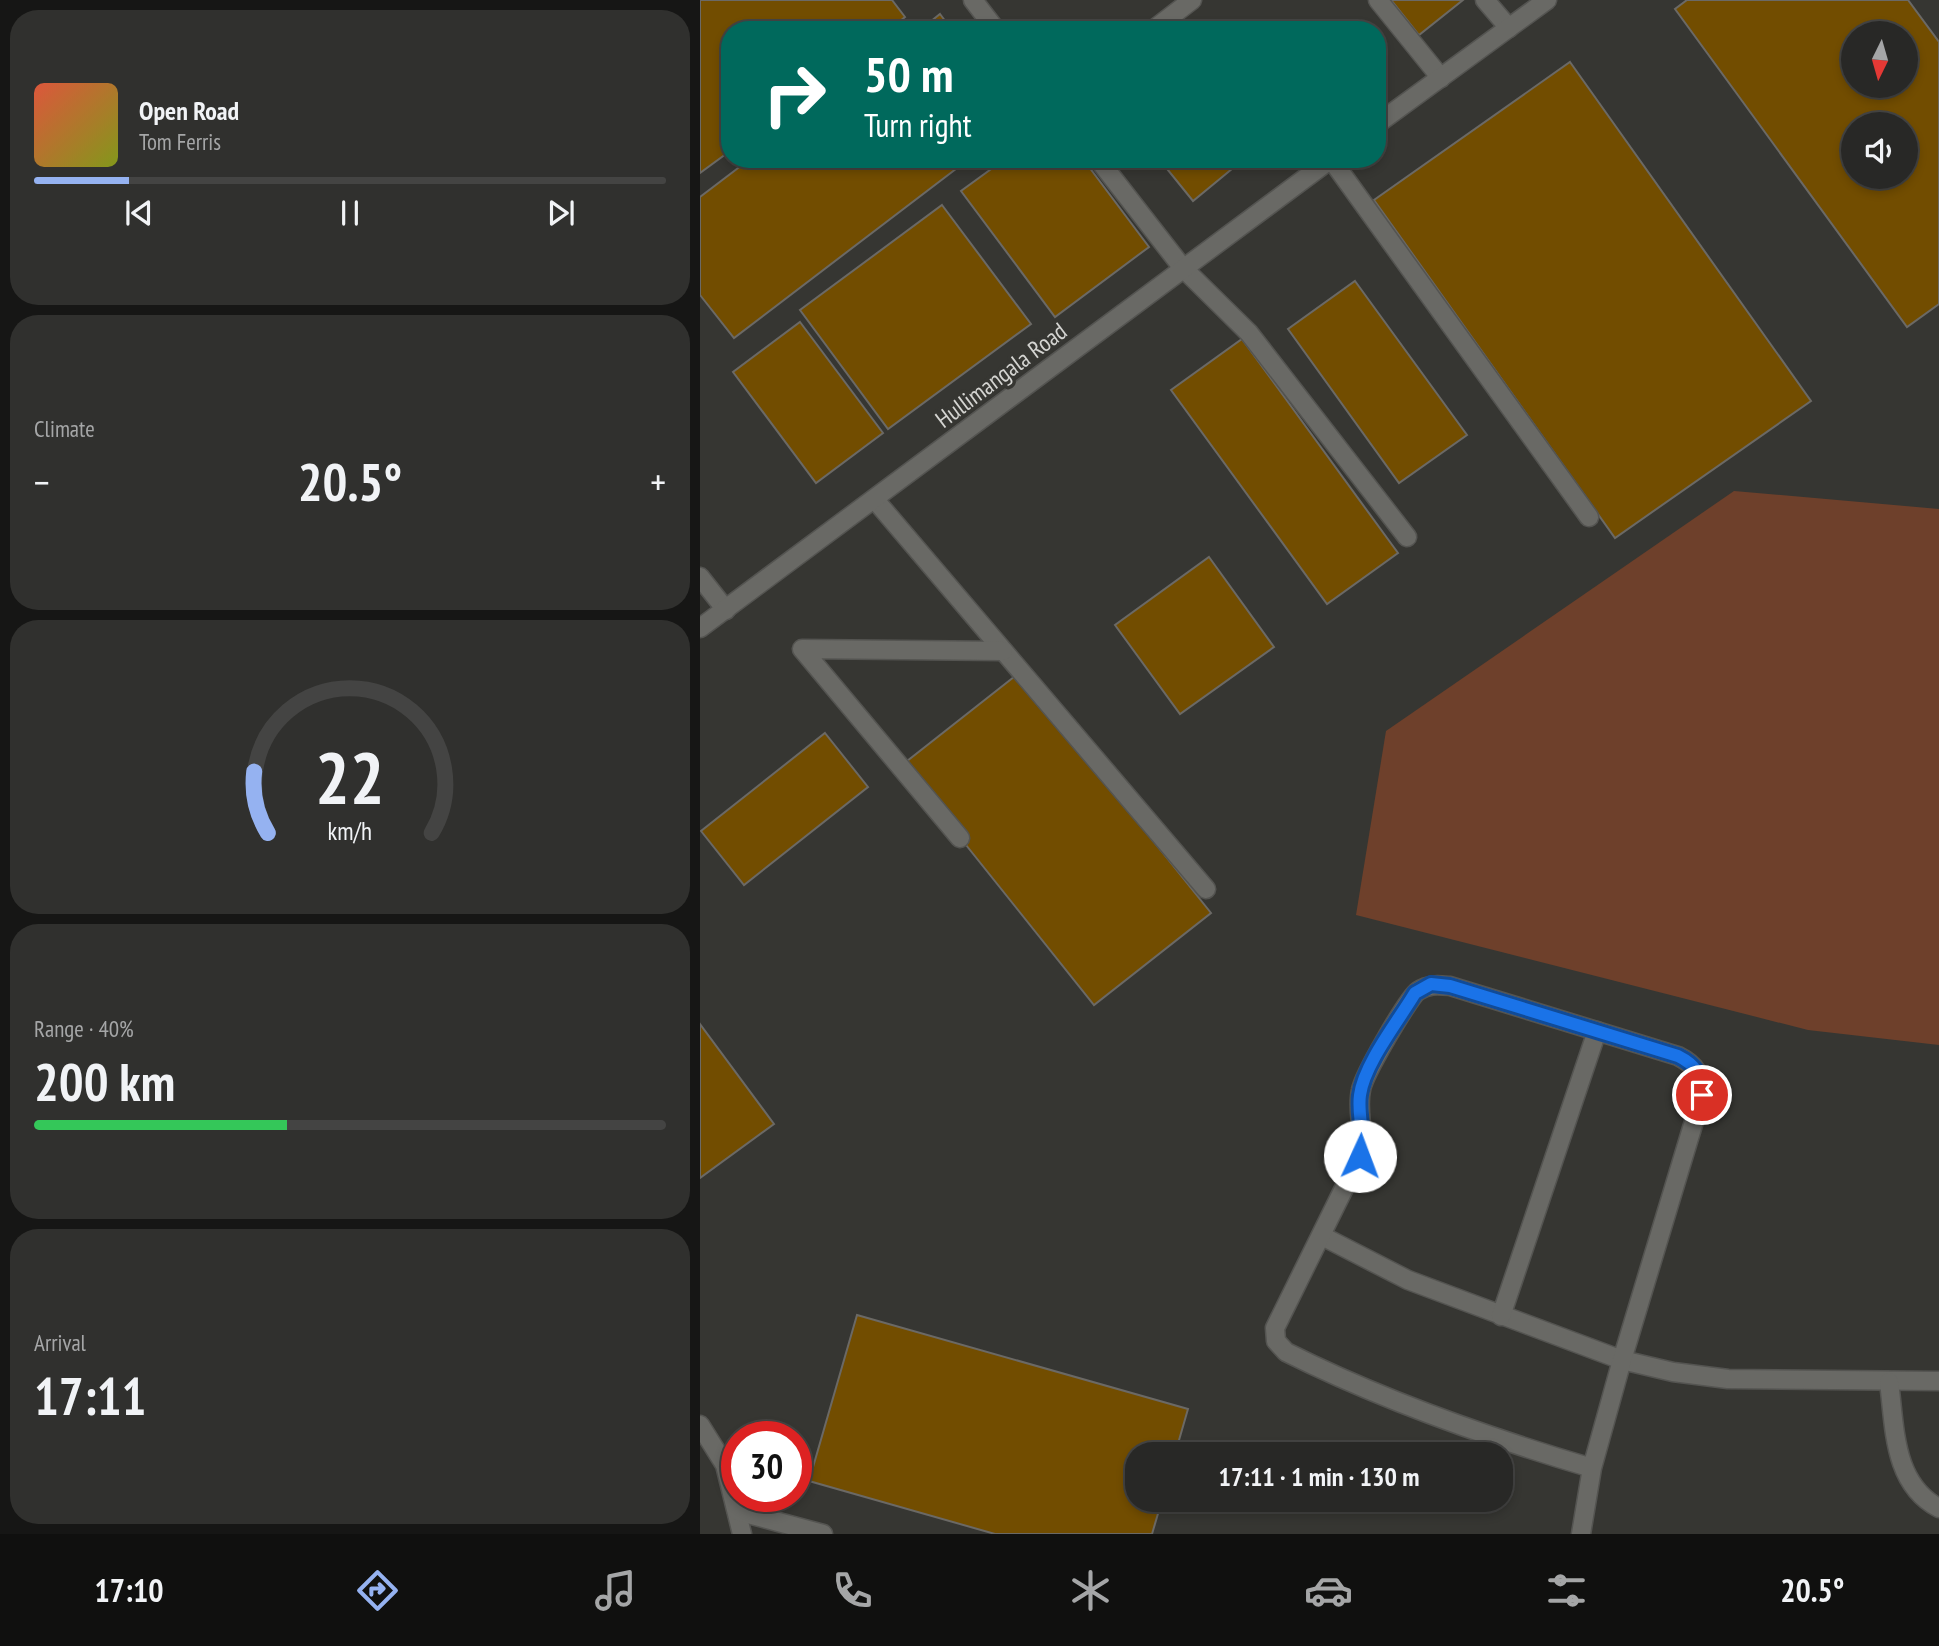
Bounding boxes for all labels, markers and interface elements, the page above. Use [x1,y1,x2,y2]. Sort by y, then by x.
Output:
north arrow [1841,21,1918,98]
map controls [1841,21,1918,189]
text: 50 m [864,42,953,106]
icon: right [749,49,840,140]
text: Open Road [139,94,239,127]
text: Turn right [864,104,972,146]
button: sound [1841,112,1918,189]
text: Tom Ferris [139,127,221,156]
icon: previous [120,194,158,232]
icon: pause [331,194,369,232]
icon: next [542,194,580,232]
street label: Hullimangala Road [929,315,1073,435]
text: Climate [34,414,95,443]
text: 20.5° [298,448,402,515]
text: − [34,457,50,506]
text: + [650,457,666,506]
text: 22 [315,729,385,823]
text: km/h [328,815,372,847]
text: Range · 40% [34,1014,134,1043]
text: 200 km [34,1048,175,1115]
pin [1672,1065,1732,1125]
icon: arrive [1683,1076,1721,1114]
position arrow [1323,1119,1397,1193]
text: Arrival [34,1328,86,1357]
text: 17:11 [34,1362,146,1429]
speed limit sign: 30 [721,1421,812,1512]
text: 17:11 · 1 min · 130 m [1219,1460,1419,1493]
icon: directions [353,1566,402,1615]
icon: music [591,1566,640,1615]
icon: phone [828,1566,877,1615]
icon: climate [1066,1566,1115,1615]
icon: car [1304,1566,1353,1615]
icon: filters [1542,1566,1591,1615]
text: 17:10 [94,1569,164,1611]
text: 20.5° [1780,1569,1844,1611]

